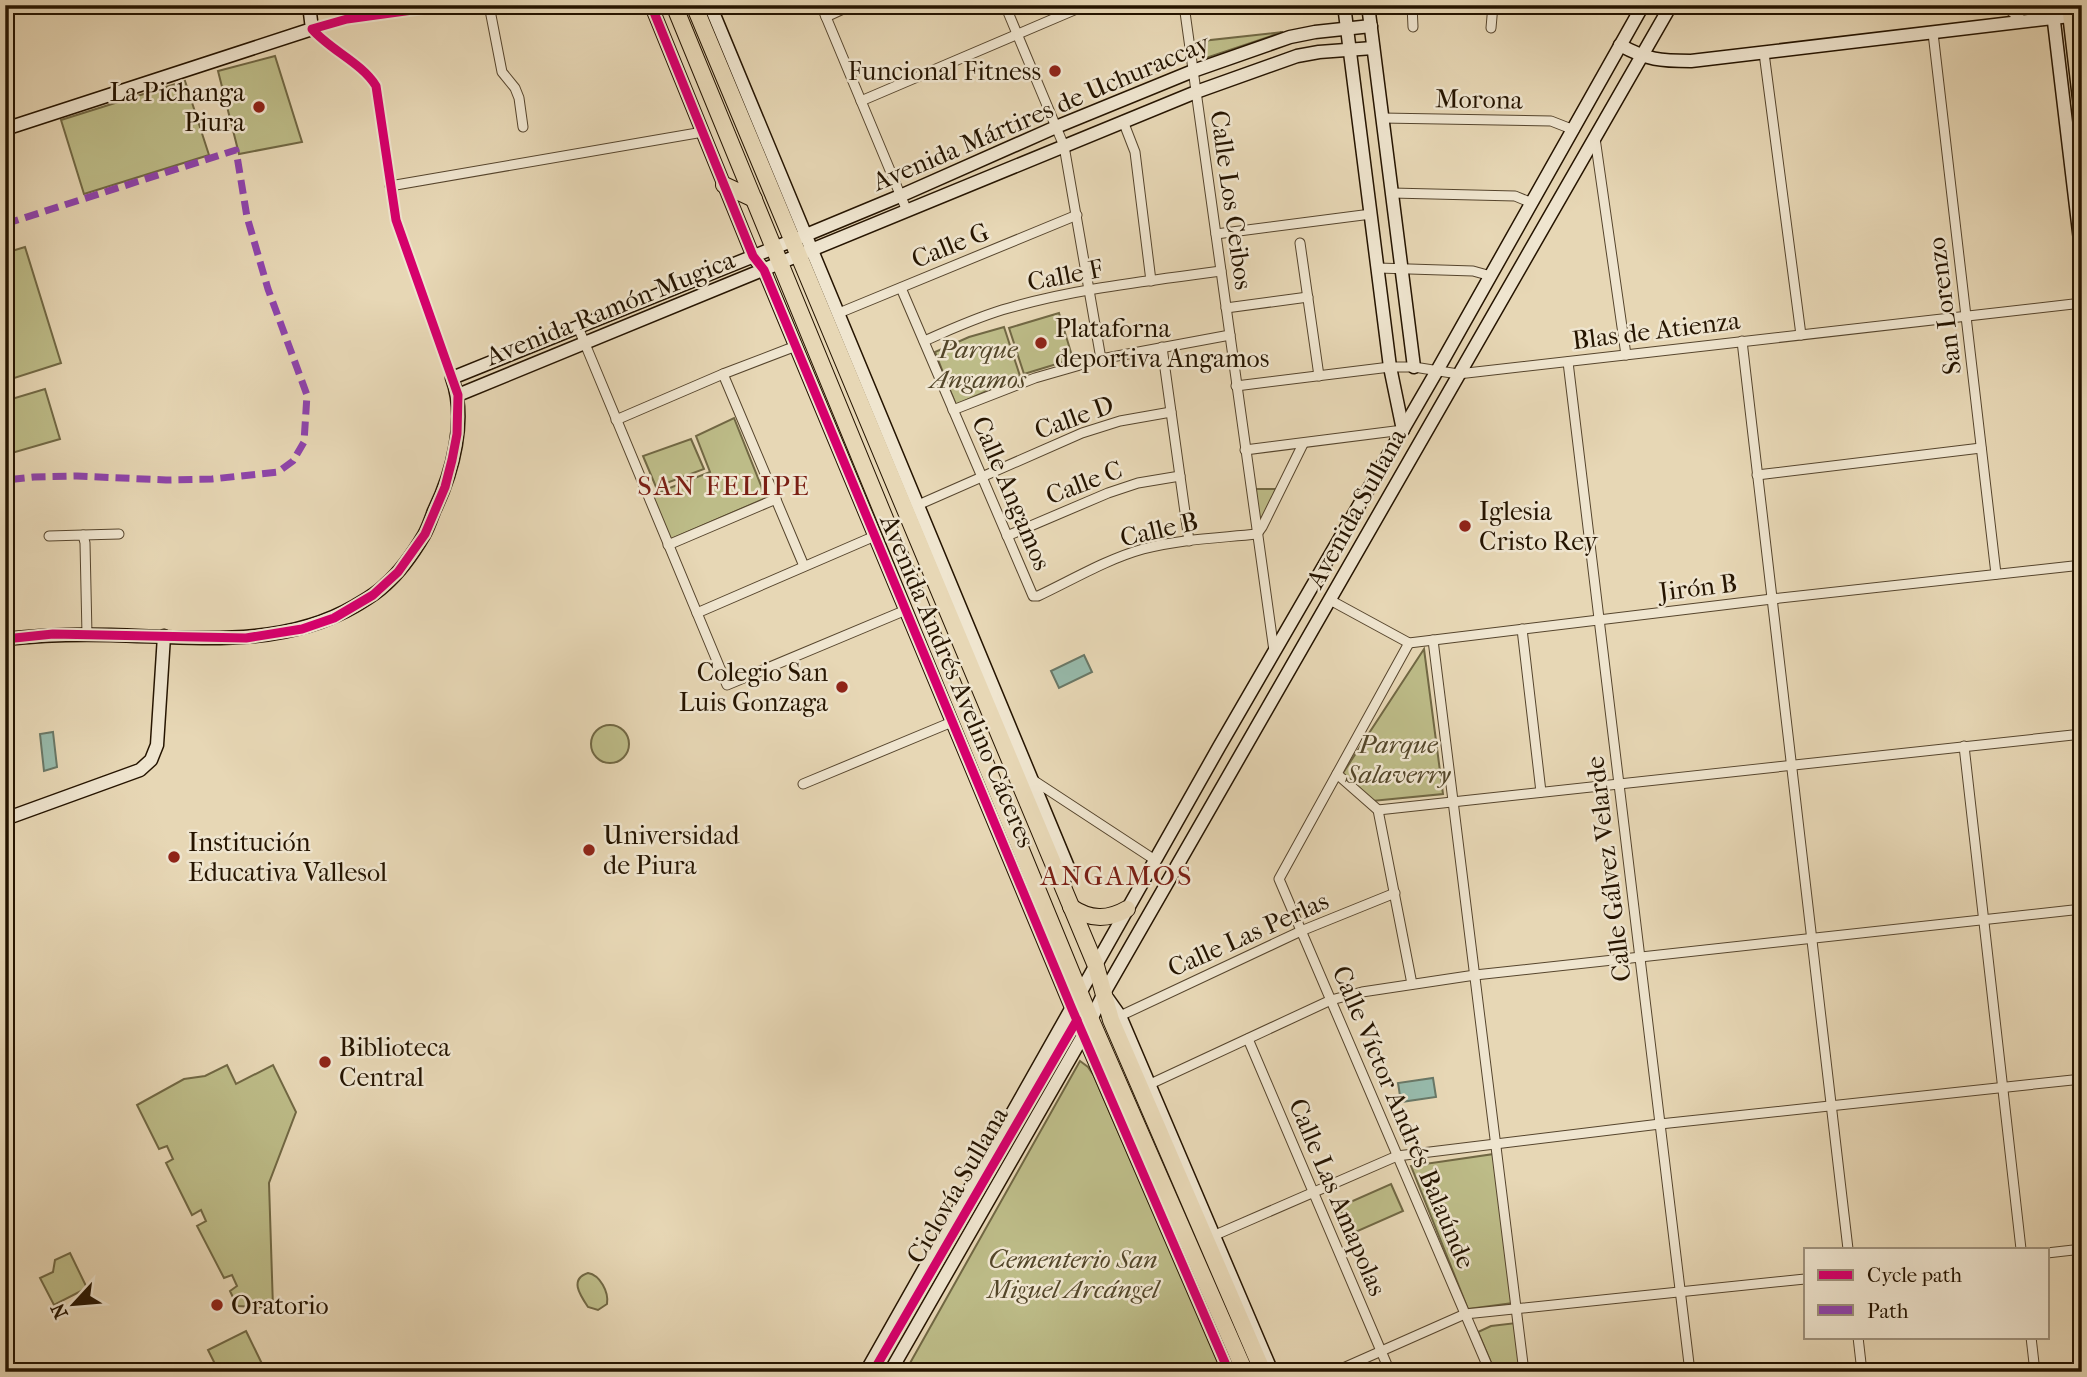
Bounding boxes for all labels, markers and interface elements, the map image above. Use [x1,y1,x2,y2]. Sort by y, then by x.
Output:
street label: Avenida Mártires de Uchuraccay [867,27,1216,198]
place label: Funcional Fitness [848,56,1041,87]
marker: Funcional Fitness [1047,63,1063,79]
place label: La Pichanga Piura [109,77,246,138]
street label: Morona [1435,83,1524,116]
marker: La Pichanga Piura [251,99,267,115]
street label: Calle Los Ceibos [1204,108,1259,292]
street label: Calle G [907,216,993,275]
street label: San Lorenzo [1921,235,1968,377]
street label: Avenida Ramón Mugica [480,244,740,373]
street label: Calle F [1025,253,1105,298]
street label: Blas de Atienza [1570,305,1743,356]
place label: Plataforna deportiva Angamos [1055,313,1269,374]
park label: Parque Angamos [927,334,1027,395]
marker: Plataforna deportiva Angamos [1033,335,1049,351]
street label: Calle D [1030,389,1118,446]
street label: Calle Angamos [965,412,1058,575]
street label: Avenida Sullana [1299,422,1414,594]
street label: Calle C [1041,454,1127,511]
district label: SAN FELIPE [637,469,811,502]
place label: Iglesia Cristo Rey [1479,496,1599,557]
street label: Calle B [1117,505,1201,553]
street label: Avenida Andrés Avelino Cáceres [873,509,1042,852]
marker: Iglesia Cristo Rey [1457,518,1473,534]
street label: Jirón B [1655,567,1739,608]
place label: Colegio San Luis Gonzaga [679,657,829,718]
marker: Colegio San Luis Gonzaga [834,679,850,695]
park label: Parque Salaverry [1345,729,1452,790]
street label: Calle Gálvez Velarde [1579,754,1638,984]
place label: Universidad de Piura [603,820,740,881]
place label: Institución Educativa Vallesol [188,827,387,888]
marker: Universidad de Piura [581,842,597,858]
marker: Institución Educativa Vallesol [166,849,182,865]
district label: ANGAMOS [1040,859,1194,892]
street label: Calle Las Perlas [1163,885,1333,984]
street label: Calle Víctor Andrés Balaúnde [1326,961,1482,1273]
place label: Biblioteca Central [339,1032,451,1093]
marker: Biblioteca Central [317,1054,333,1070]
street label: Calle Las Amapolas [1282,1094,1393,1301]
street label: Ciclovía Sullana [900,1101,1015,1269]
park label: Cementerio San Miguel Arcángel [985,1244,1161,1305]
legend [1804,1248,2048,1338]
text: Cycle path [1867,1263,1962,1287]
north arrow [38,1268,108,1338]
place label: Oratorio [231,1290,329,1321]
marker: Oratorio [209,1297,225,1313]
text: N [46,1299,73,1322]
text: Path [1867,1299,1909,1323]

